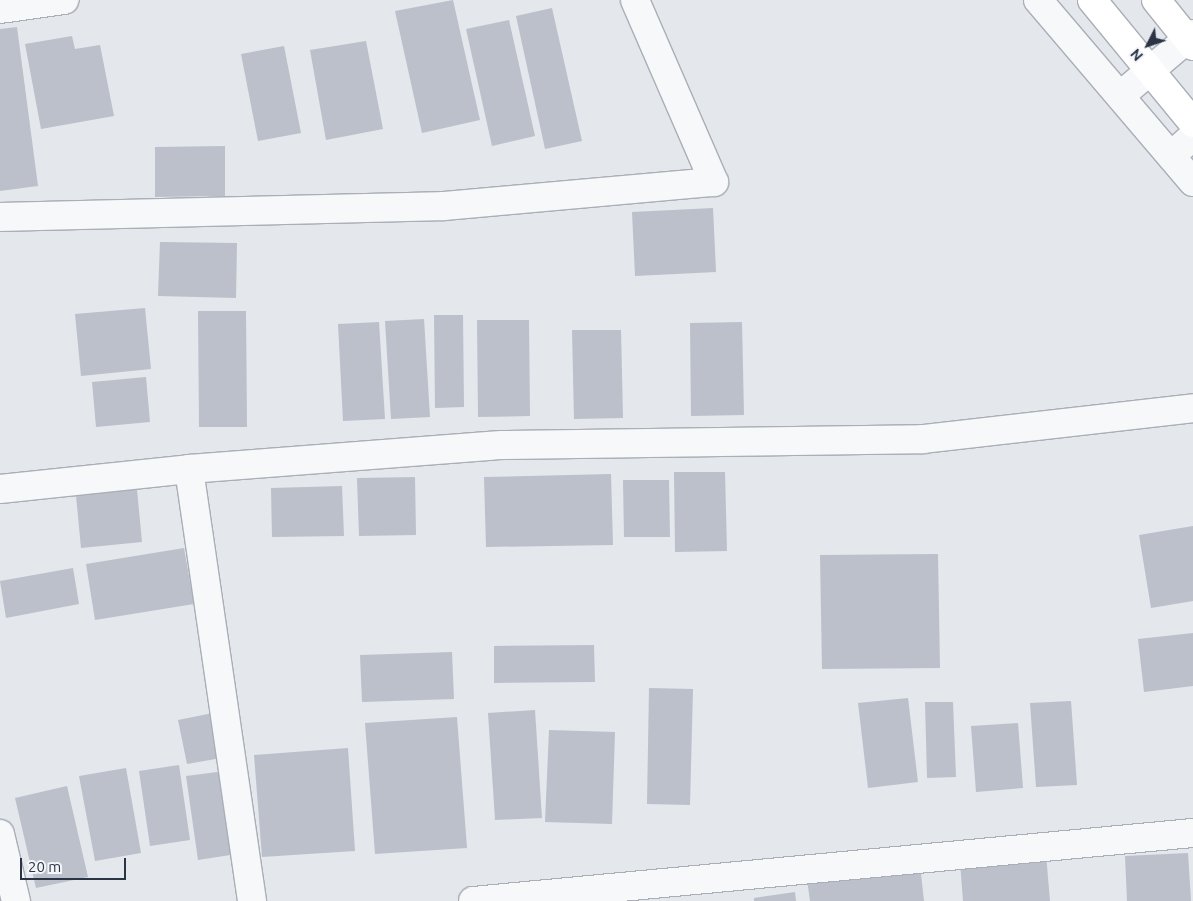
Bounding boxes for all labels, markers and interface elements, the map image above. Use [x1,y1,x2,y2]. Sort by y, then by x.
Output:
north arrow [1123,20,1173,70]
text: N [1127,46,1146,64]
scale bar [22,848,129,880]
text: 20 m [28,858,61,875]

